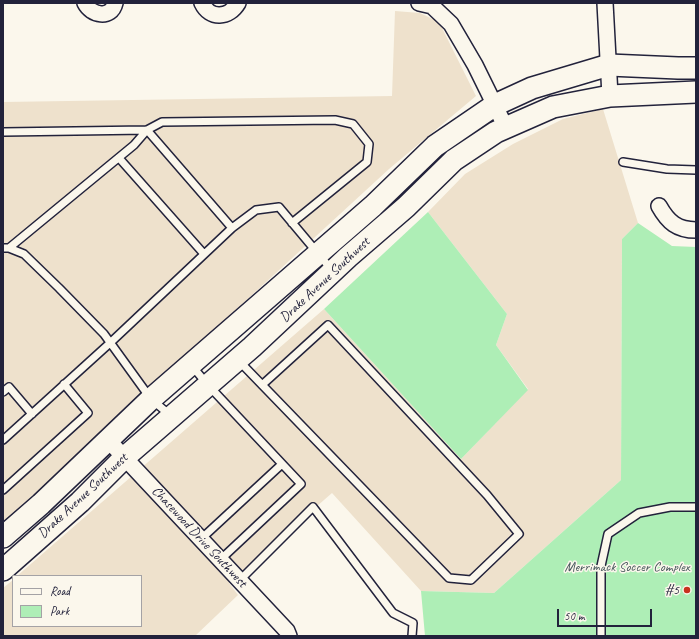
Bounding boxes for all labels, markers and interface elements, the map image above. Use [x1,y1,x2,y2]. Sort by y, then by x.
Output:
street label: Drake Avenue Southwest [277,234,373,326]
street label: Drake Avenue Southwest [35,450,131,542]
street label: Chasewood Drive Southwest [148,483,250,591]
park label: Merrimack Soccer Complex [564,559,690,575]
legend [12,575,142,627]
place label: #5 [665,582,679,598]
text: Road [50,583,70,599]
marker: #5 [682,585,692,595]
scale bar [559,601,654,627]
text: Park [50,603,69,619]
text: 50 m [564,608,584,624]

